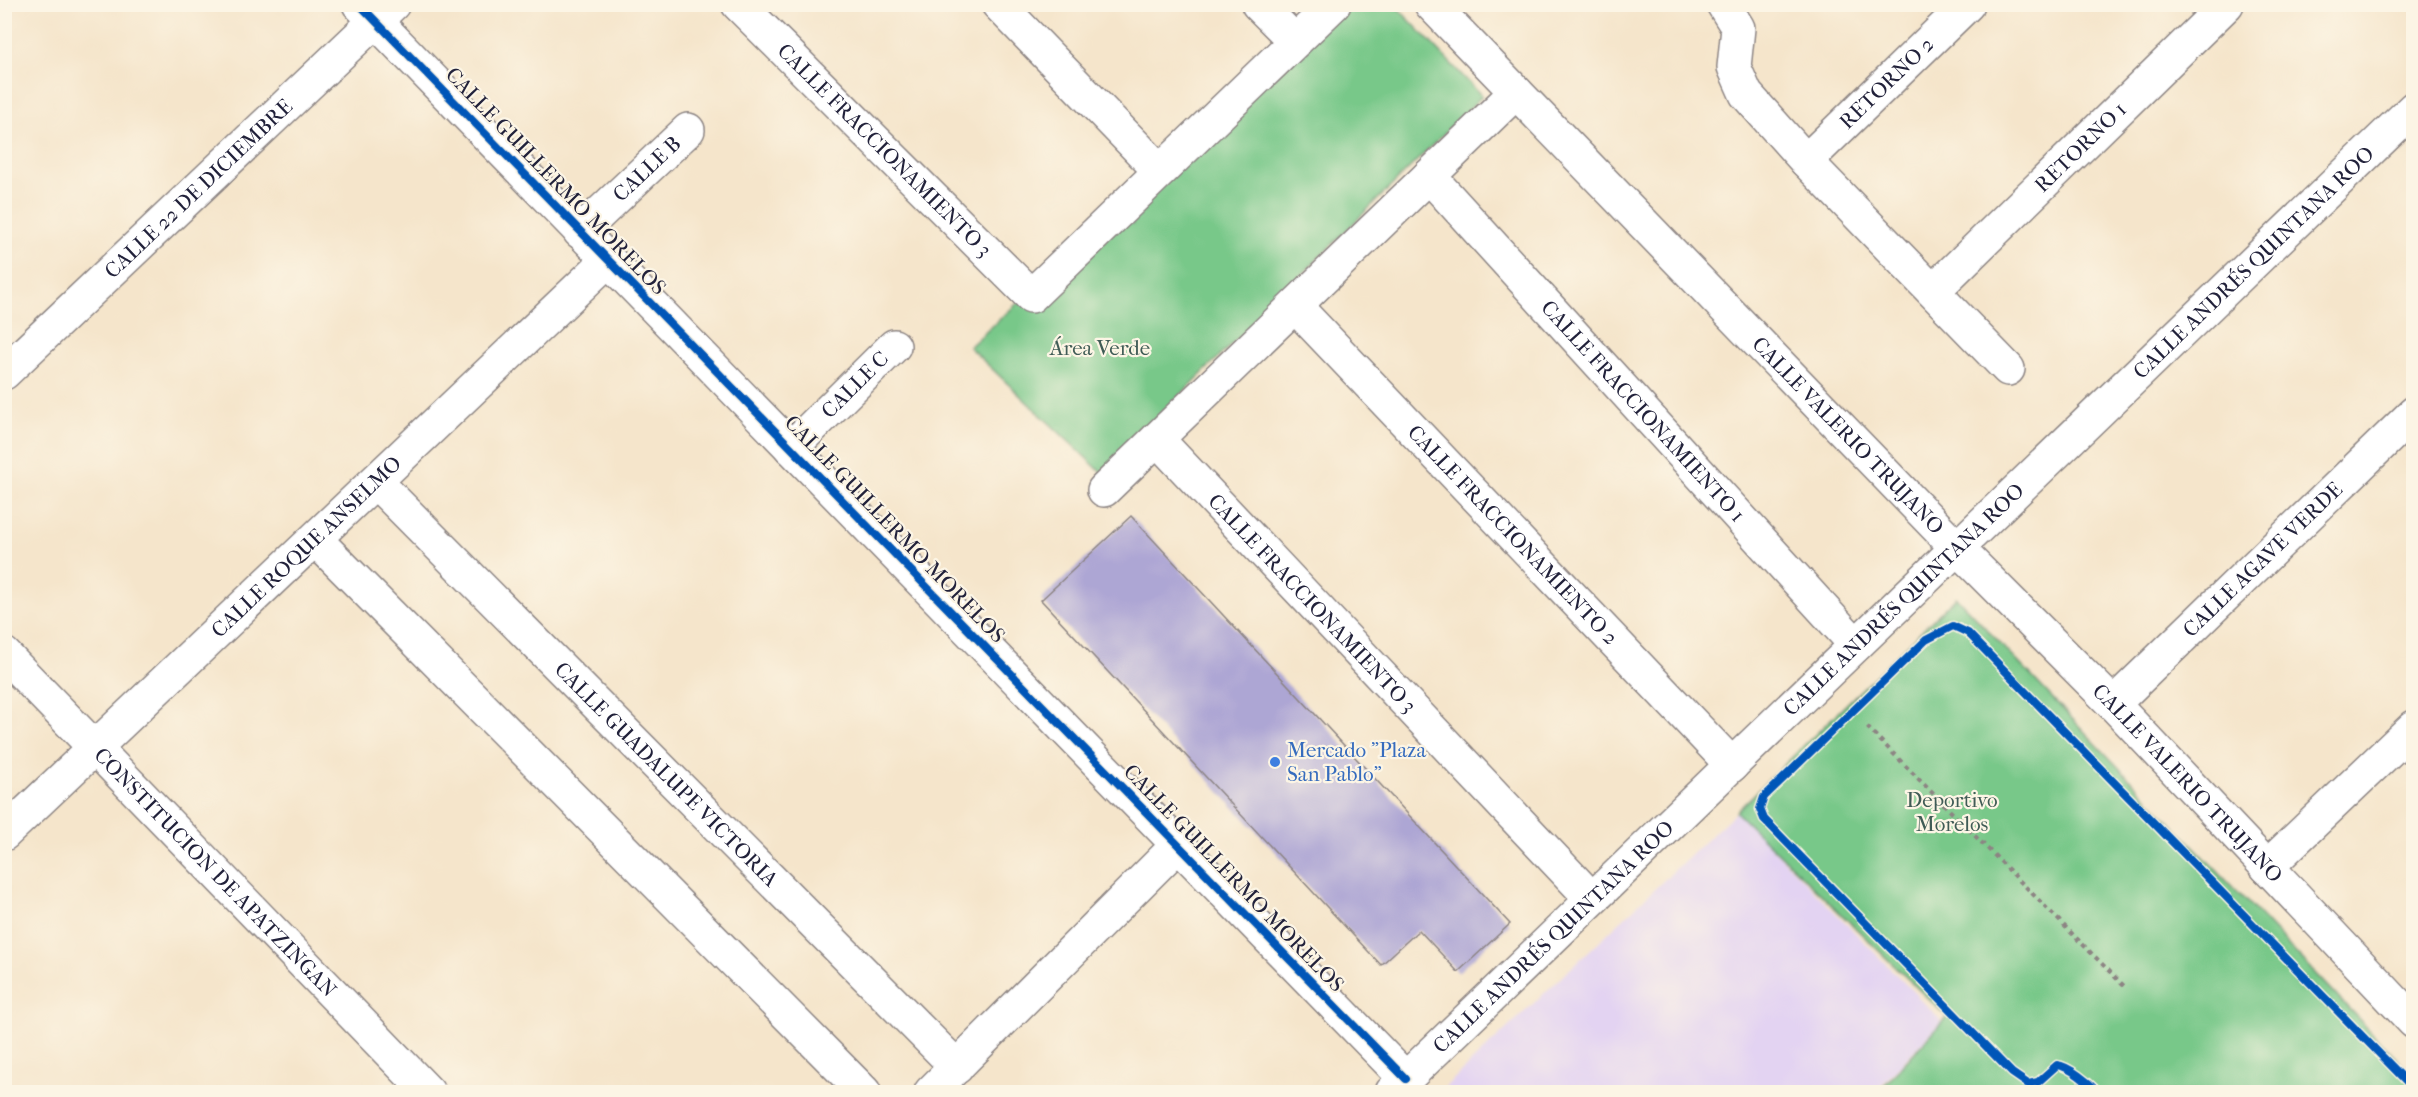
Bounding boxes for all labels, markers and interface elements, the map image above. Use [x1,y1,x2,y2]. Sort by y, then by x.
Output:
street label: RETORNO 2 [1834,32,1939,134]
street label: CALLE FRACCIONAMIENTO 3 [773,39,996,262]
street label: CALLE GUILLERMO MORELOS [441,62,671,300]
street label: CALLE 22 DE DICIEMBRE [100,94,297,283]
street label: RETORNO 1 [2030,97,2131,197]
street label: CALLE B [608,131,686,206]
street label: CALLE ANDRÉS QUINTANA ROO [2128,141,2379,384]
street label: CALLE FRACCIONAMIENTO 1 [1536,296,1750,527]
street label: CALLE VALERIO TRUJANO [1747,332,1949,539]
park label: Área Verde [1049,336,1150,360]
street label: CALLE C [816,346,893,423]
street label: CALLE GUILLERMO MORELOS [780,410,1010,648]
street label: CALLE FRACCIONAMIENTO 2 [1403,420,1623,650]
street label: CALLE ROQUE ANSELMO [206,451,406,642]
street label: CALLE AGAVE VERDE [2178,477,2347,642]
street label: CALLE ANDRÉS QUINTANA ROO [1778,478,2029,721]
street label: CALLE FRACCIONAMIENTO 3 [1203,489,1421,718]
street label: CALLE GUADALUPE VICTORIA [550,657,783,892]
street label: CALLE VALERIO TRUJANO [2088,679,2287,887]
place label: Mercado "Plaza San Pablo" [1287,738,1426,786]
street label: CONSTITUCION DE APATZINGAN [89,743,341,1002]
marker: Mercado "Plaza San Pablo" [1268,755,1282,769]
street label: CALLE GUILLERMO MORELOS [1119,759,1349,997]
park label: Deportivo Morelos [1906,788,1998,836]
street label: CALLE ANDRÉS QUINTANA ROO [1428,815,1679,1058]

